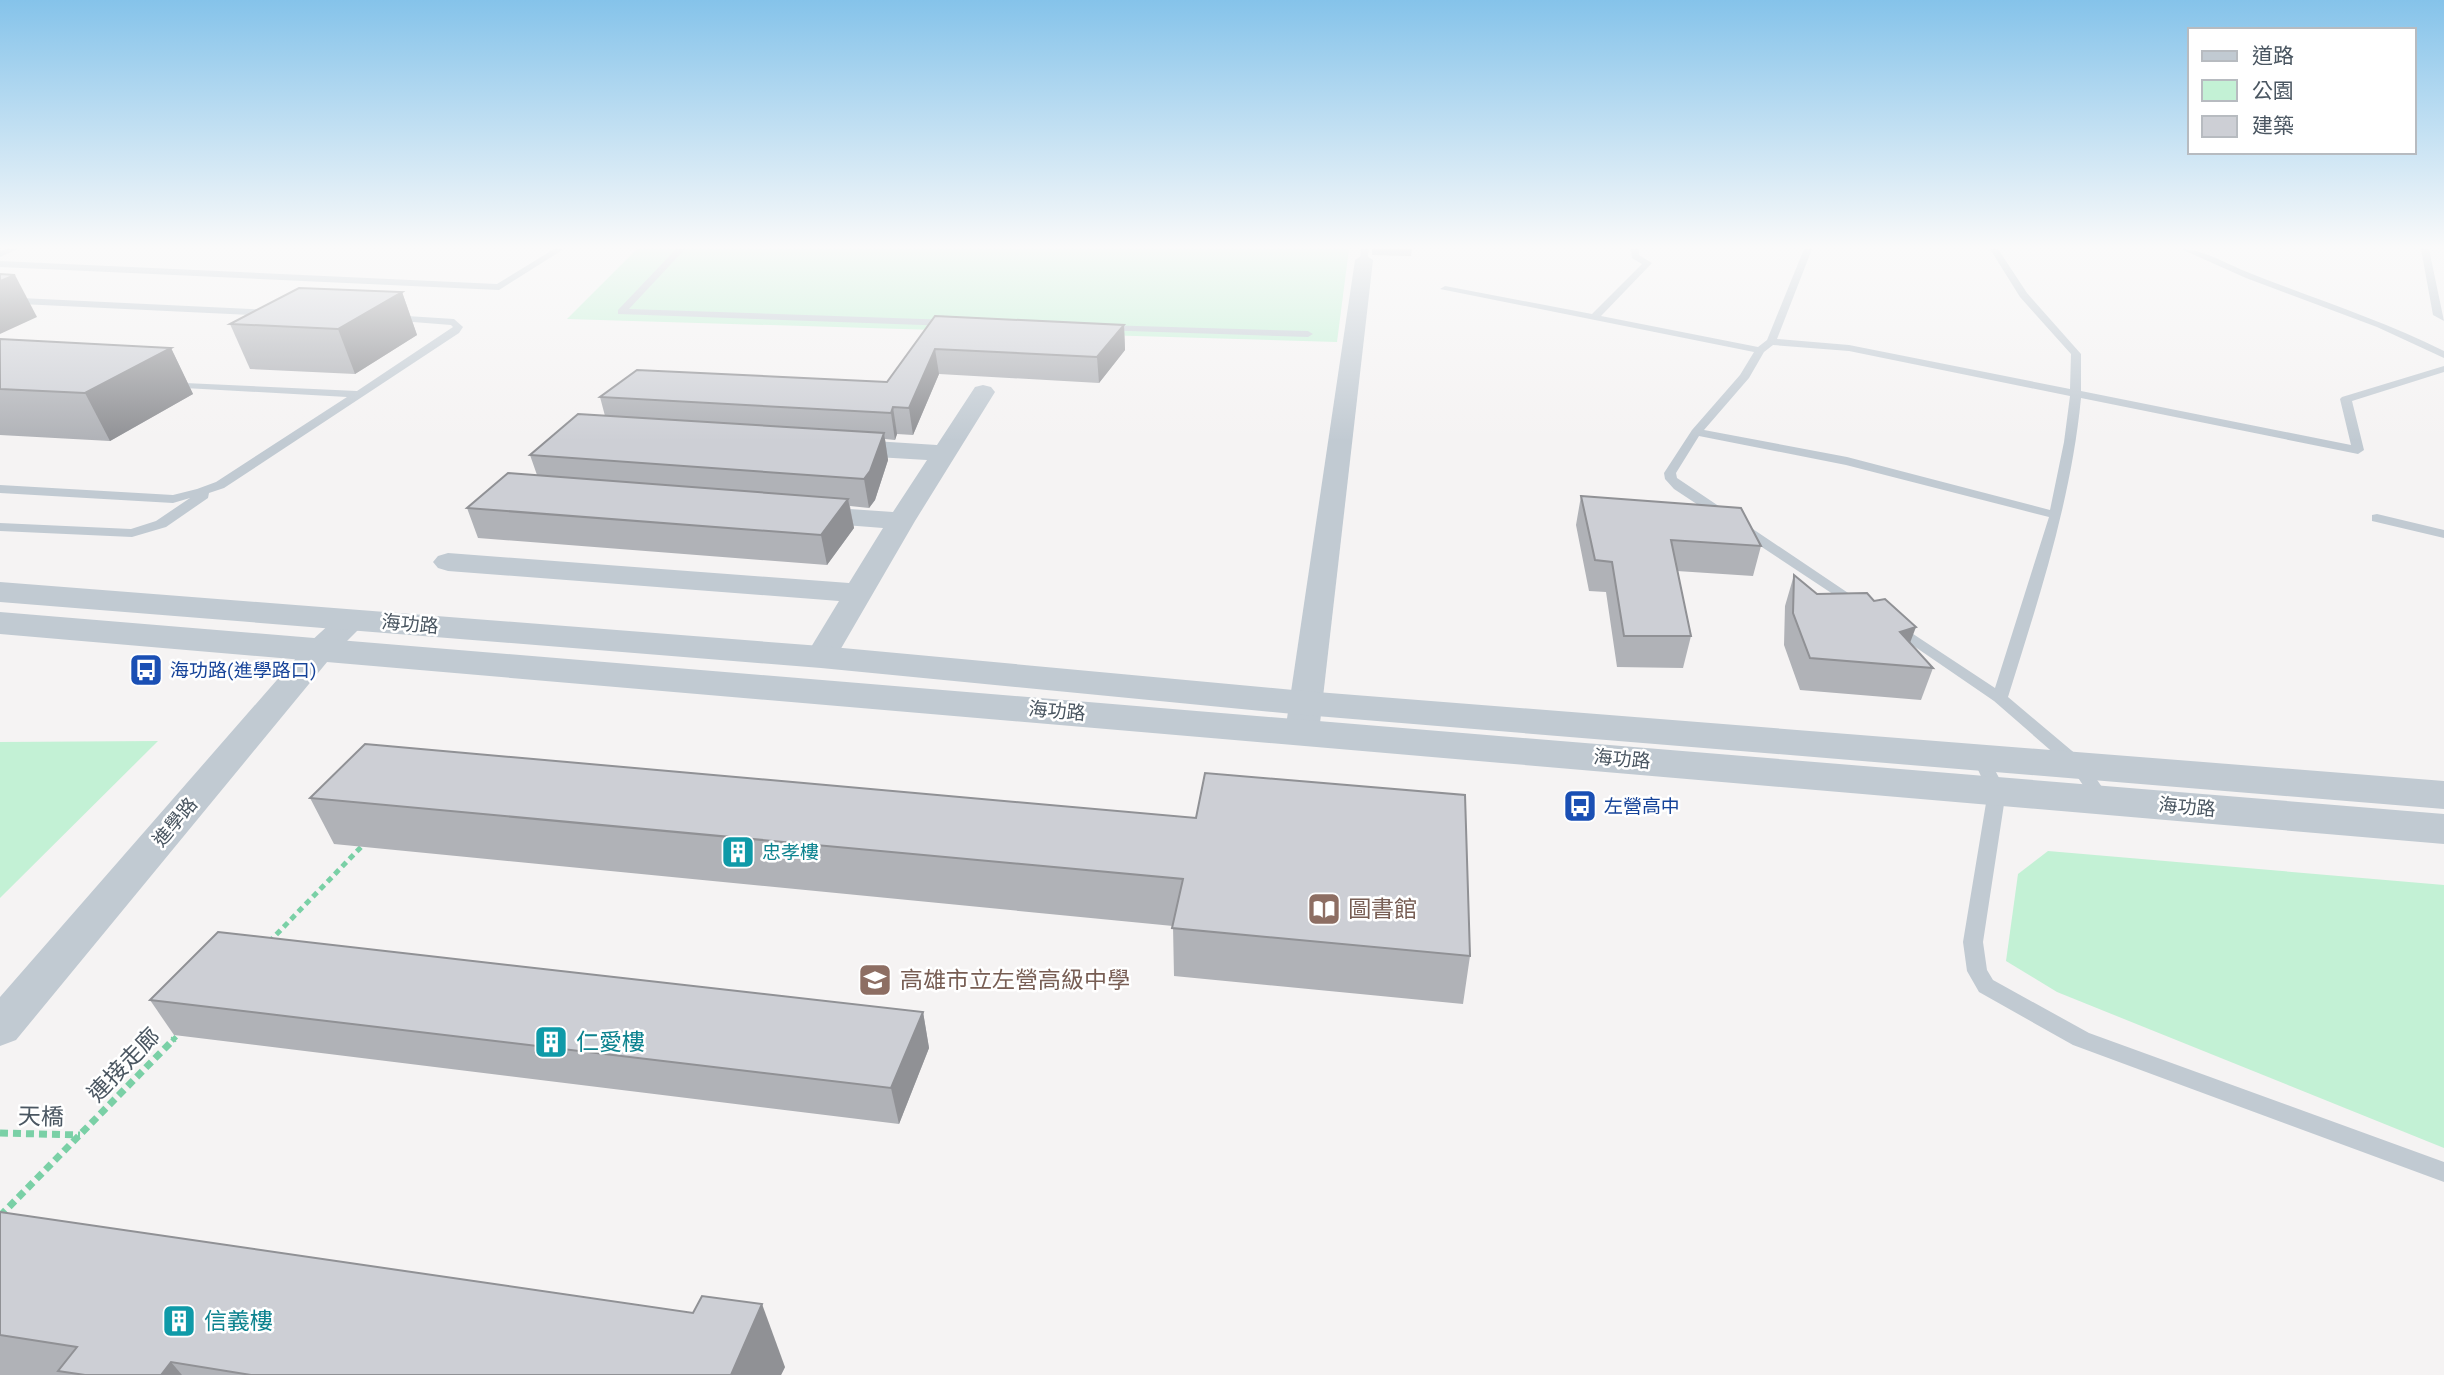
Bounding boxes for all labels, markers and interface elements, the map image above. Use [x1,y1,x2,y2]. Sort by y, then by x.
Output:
legend [2188,28,2416,154]
text: 道路 [2252,43,2294,68]
text: 公園 [2252,78,2294,103]
text: 建築 [2252,113,2294,138]
street label: 海功路 [381,610,439,638]
bus stop icon: 海功路(進學路口) [127,651,165,689]
place label: 海功路(進學路口) [170,659,316,682]
street label: 海功路 [1028,697,1086,725]
street label: 海功路 [1593,745,1651,773]
bus stop icon: 左營高中 [1561,787,1599,825]
street label: 進學路 [148,793,202,851]
street label: 海功路 [2158,793,2216,821]
place label: 左營高中 [1604,795,1680,818]
building icon: 忠孝樓 [719,833,757,871]
place label: 忠孝樓 [762,841,819,864]
library icon: 圖書館 [1305,890,1343,928]
place label: 圖書館 [1348,896,1417,923]
school or university icon: 高雄市立左營高級中學 [856,961,894,999]
place label: 高雄市立左營高級中學 [900,967,1130,994]
street label: 連接走廊 [82,1023,166,1107]
building icon: 仁愛樓 [532,1023,570,1061]
place label: 仁愛樓 [576,1029,645,1056]
street label: 天橋 [18,1103,64,1131]
building icon: 信義樓 [160,1302,198,1340]
place label: 信義樓 [204,1308,273,1335]

